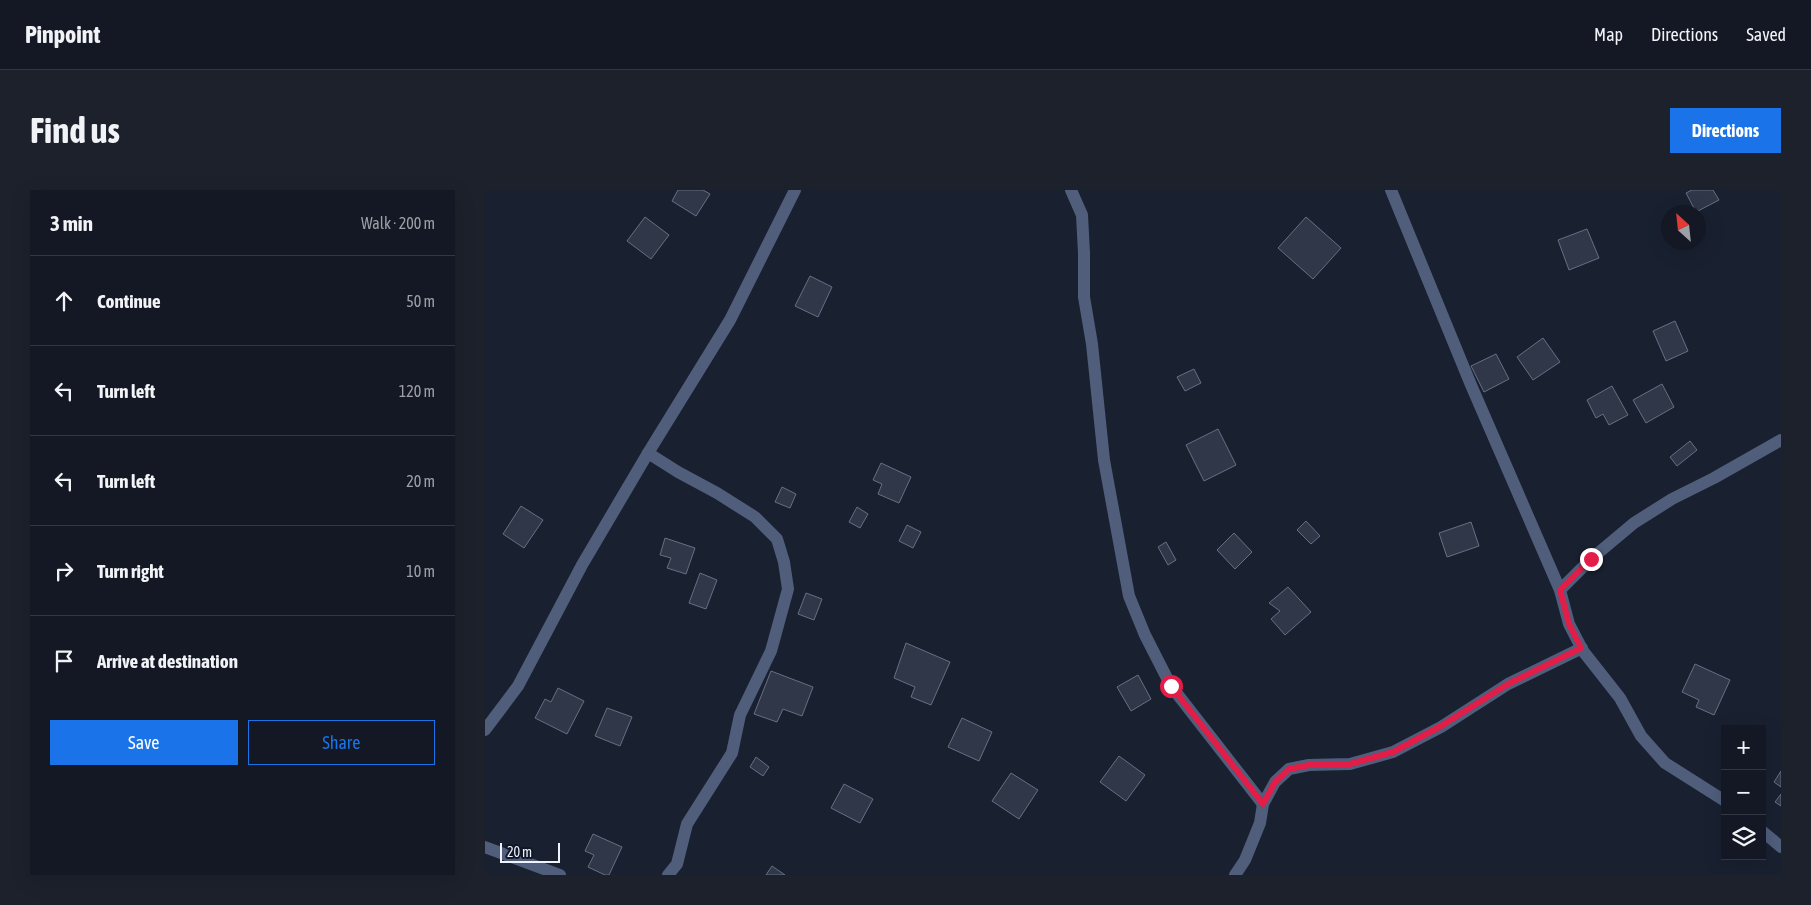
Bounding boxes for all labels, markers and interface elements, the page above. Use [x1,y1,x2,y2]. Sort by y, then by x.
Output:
text: Pinpoint [25,21,100,48]
text: Map [1594,24,1623,45]
text: Directions [1651,24,1718,45]
text: Saved [1746,24,1786,45]
button: Directions [1670,108,1781,153]
text: Find us [30,110,120,150]
north arrow [1661,205,1706,250]
text: 3 min [50,211,93,235]
text: Walk · 200 m [361,214,435,232]
icon: ahead [50,287,78,315]
text: Continue [97,290,161,312]
text: 50 m [406,292,435,310]
icon: left [50,377,78,405]
text: Turn left [97,380,155,402]
text: 120 m [399,382,435,400]
icon: left [50,467,78,495]
text: Turn left [97,470,155,492]
text: 20 m [406,472,435,490]
route end [1580,548,1603,571]
icon: right [50,557,78,585]
text: Turn right [97,560,164,582]
text: 10 m [406,562,435,580]
icon: arrive [50,647,78,675]
text: Arrive at destination [97,650,238,672]
route start [1160,675,1183,698]
button: Save [50,720,238,765]
button: Share [248,720,435,765]
map controls [1721,725,1766,860]
button: + [1721,725,1766,770]
button: − [1721,770,1766,815]
button: layers [1721,815,1766,860]
scale bar [500,840,560,863]
text: 20 m [507,844,532,860]

